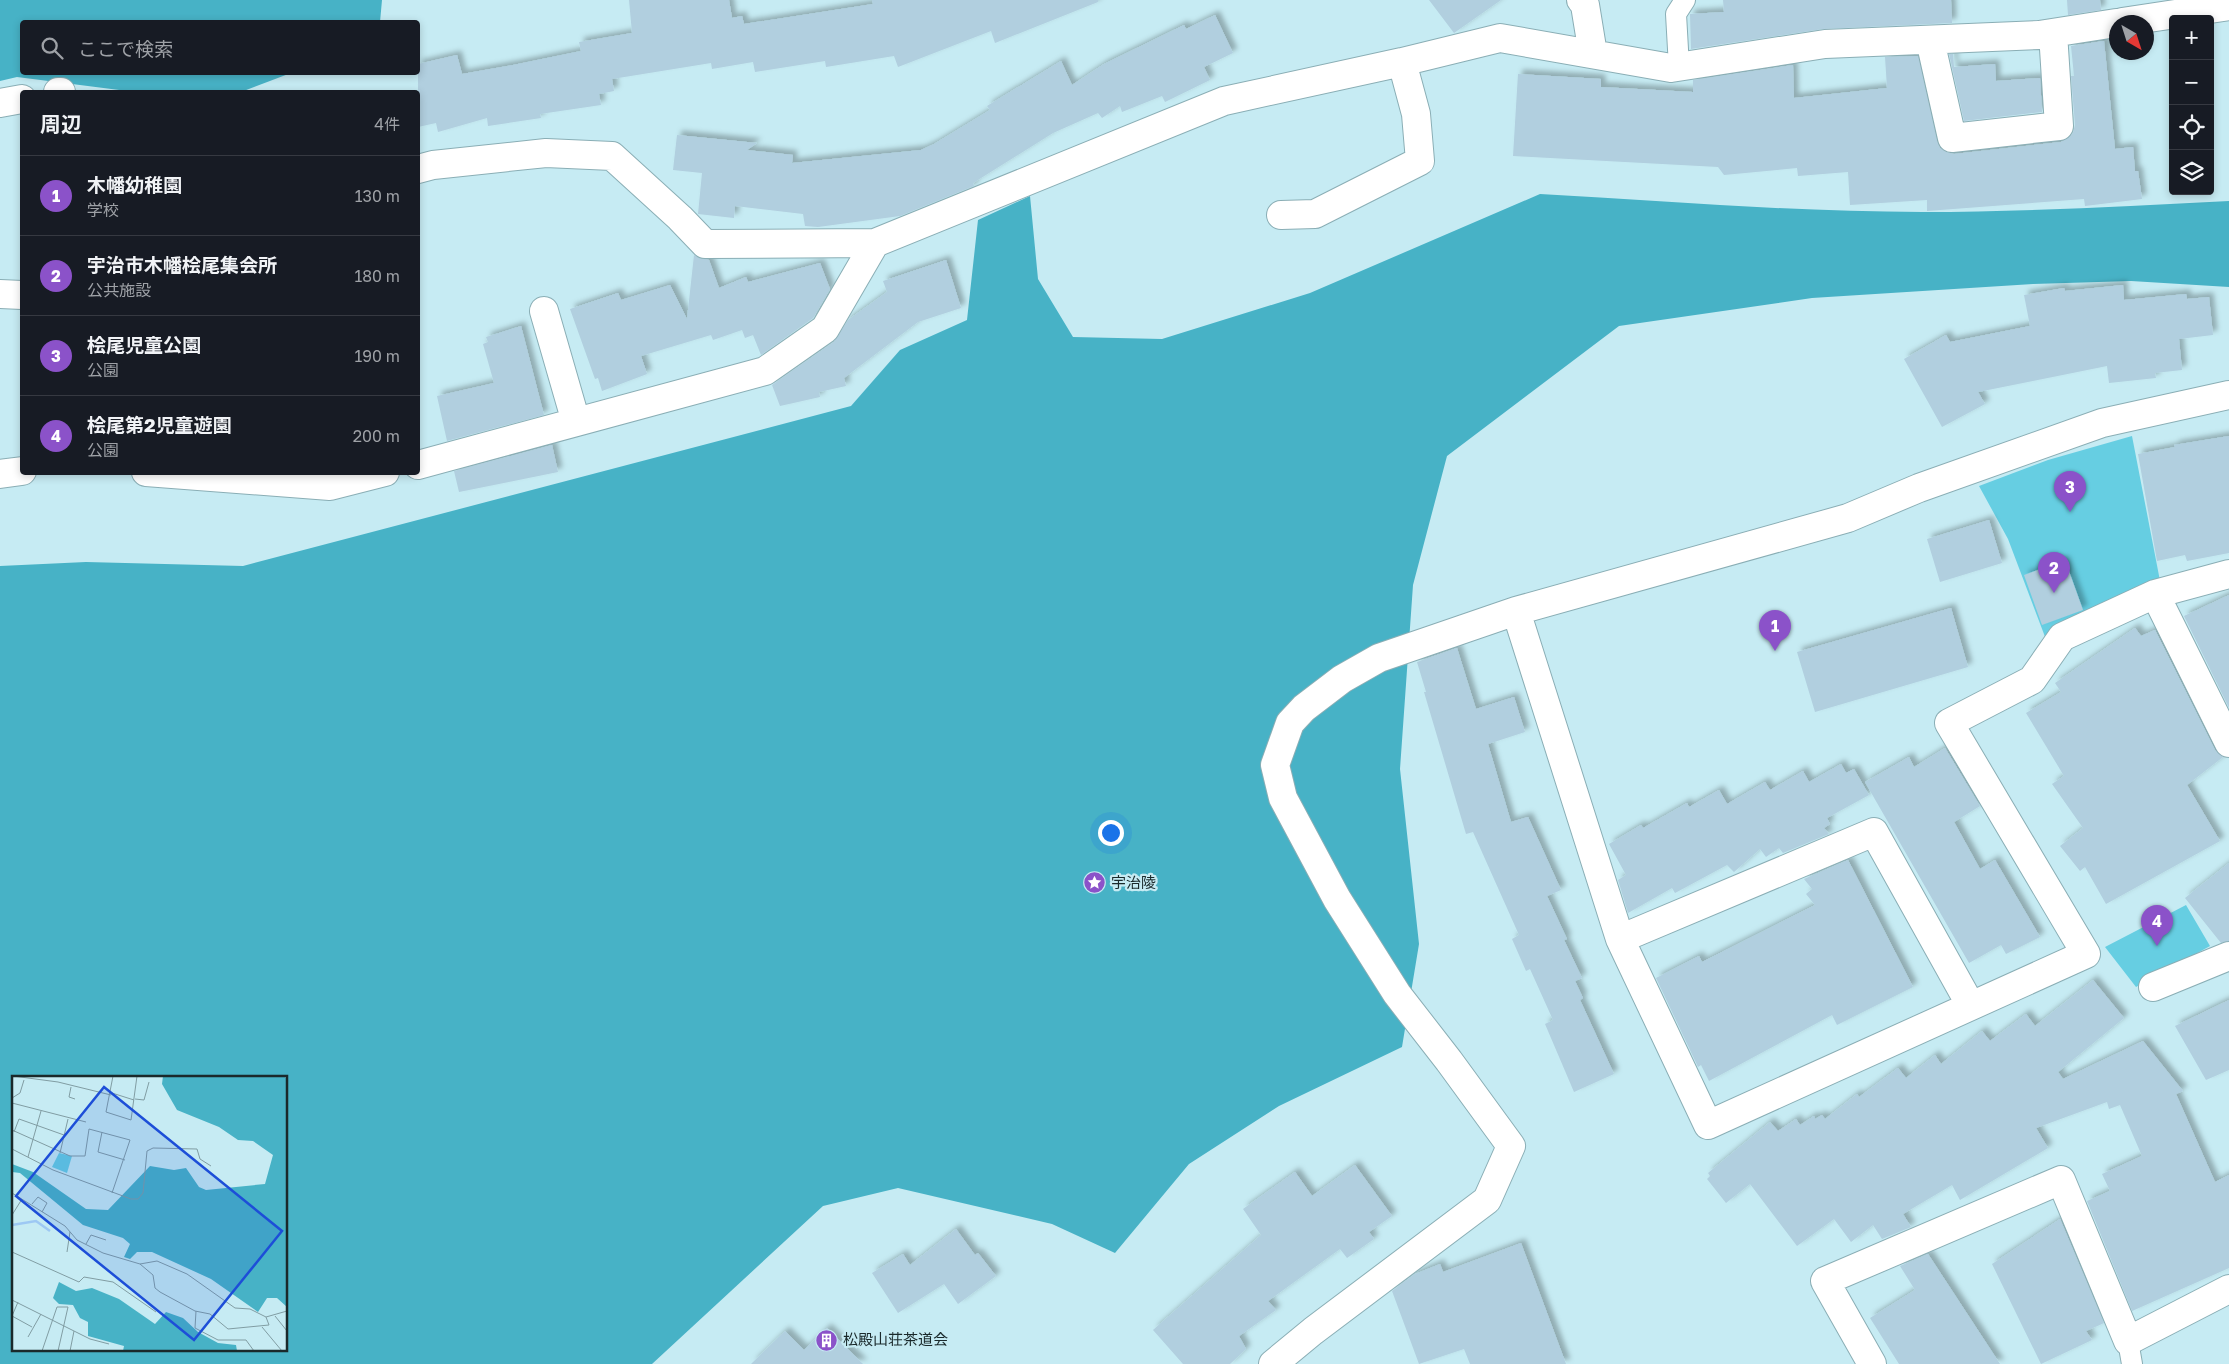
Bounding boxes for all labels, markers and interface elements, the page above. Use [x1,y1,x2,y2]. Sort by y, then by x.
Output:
north arrow [2109,15,2154,60]
map controls [2169,15,2214,195]
button: + [2169,15,2214,60]
search box [20,20,420,75]
icon: search [38,34,66,62]
text: ここで検索 [78,37,173,60]
button: − [2169,60,2214,105]
button: locate [2169,105,2214,150]
text: 周辺 [40,111,82,137]
text: 4件 [374,114,400,134]
button: layers [2169,150,2214,195]
text: 木幡幼稚園 [87,173,182,196]
text: 1 [52,186,60,206]
text: 130 m [355,186,400,206]
text: 学校 [87,200,119,220]
text: 宇治市木幡桧尾集会所 [87,253,277,276]
text: 2 [51,266,61,286]
text: 180 m [354,266,400,286]
text: 公共施設 [87,280,151,300]
text: 桧尾児童公園 [87,333,201,356]
text: 3 [51,346,61,366]
text: 190 m [354,346,400,366]
text: 公園 [87,360,119,380]
text: 桧尾第2児童遊園 [87,413,232,436]
text: 4 [51,426,61,446]
text: 200 m [353,426,400,446]
text: 公園 [87,440,119,460]
pin: 3 [2054,471,2086,512]
pin: 2 [2038,552,2070,593]
pin: 1 [1759,610,1791,651]
your location [1098,820,1124,846]
place icon: 宇治陵 [1083,871,1107,895]
place label: 宇治陵 [1111,873,1156,891]
pin: 4 [2141,905,2173,946]
inset map [12,1076,288,1352]
building icon: 松殿山荘茶道会 [815,1328,839,1352]
place label: 松殿山荘茶道会 [843,1330,948,1348]

